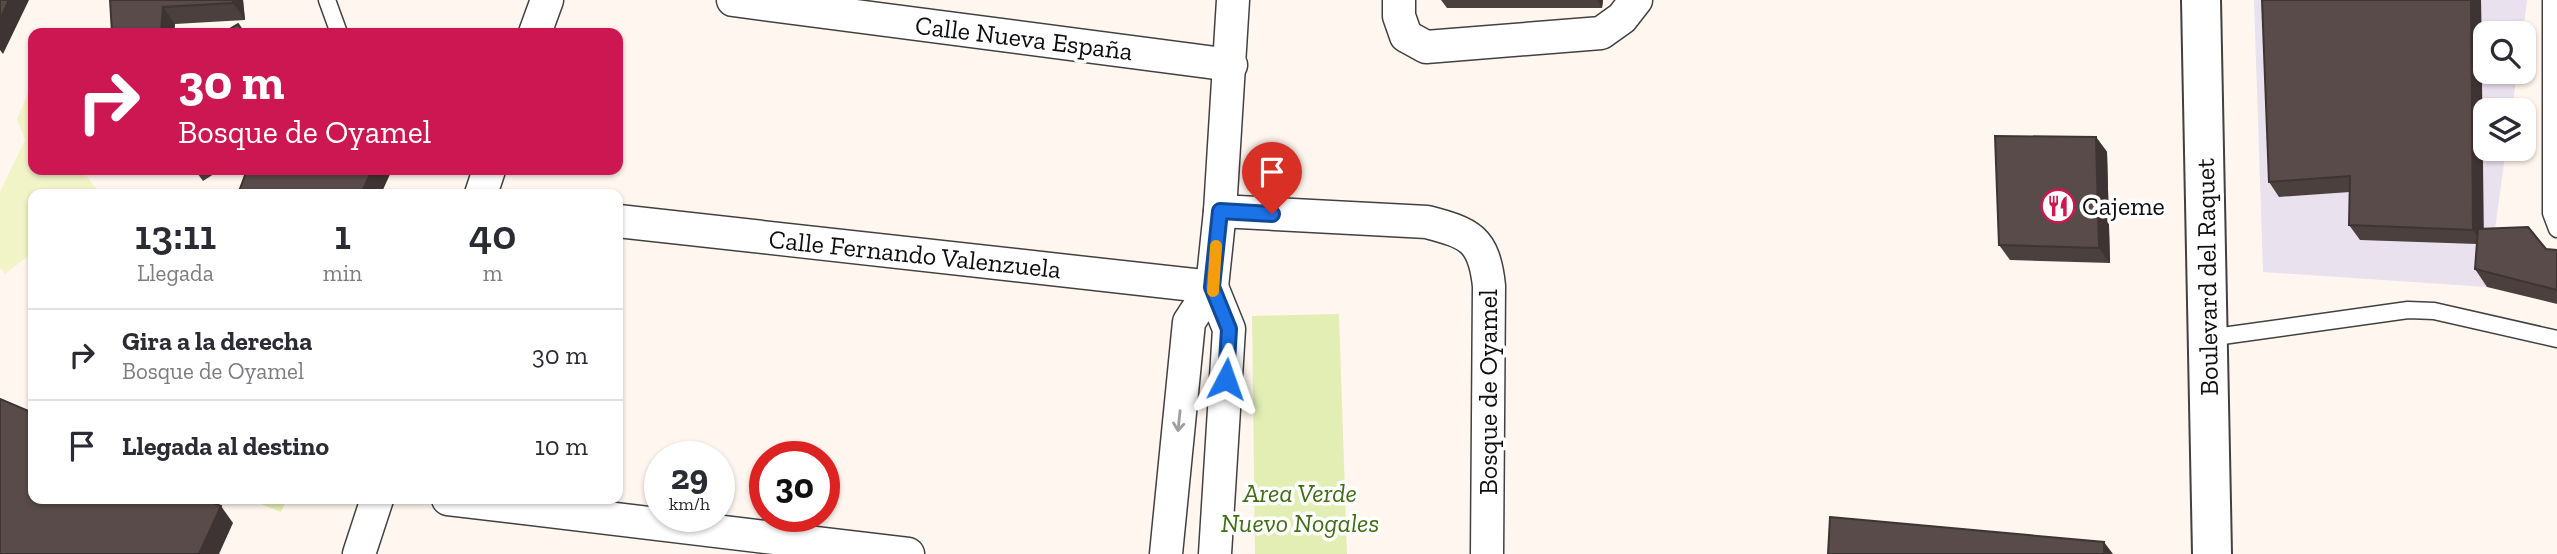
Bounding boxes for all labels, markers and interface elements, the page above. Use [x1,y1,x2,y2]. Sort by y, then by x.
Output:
street label: Calle Nueva España [913,9,1135,67]
map controls [2473,21,2536,161]
button: search [2473,21,2536,84]
text: 30 m [178,53,284,112]
icon: right [63,56,154,147]
button: layers [2473,98,2536,161]
text: Bosque de Oyamel [178,113,431,151]
pin [1242,142,1302,214]
icon: arrive [1253,153,1291,191]
street label: Boulevard del Raquet [2189,158,2225,396]
restaurant icon: Cajeme [2039,187,2077,225]
place label: Cajeme [2082,190,2165,222]
text: 13:11 [135,209,216,260]
text: 1 [334,209,351,260]
text: 40 [469,209,516,260]
street label: Calle Fernando Valenzuela [767,223,1063,285]
text: Llegada [137,259,214,287]
text: min [323,259,362,287]
text: m [483,259,503,287]
street label: Bosque de Oyamel [1472,289,1504,495]
text: Gira a la derecha [122,325,312,357]
icon: right [63,336,101,374]
text: 30 m [532,339,588,371]
position arrow [1189,342,1263,416]
text: Bosque de Oyamel [122,357,304,385]
one-way arrow [1172,410,1185,432]
icon: arrive [63,427,101,465]
text: Llegada al destino [122,430,329,462]
text: 10 m [535,430,588,462]
speed limit sign: 30 [749,441,840,532]
text: 29 [671,456,708,498]
park label: Area Verde Nuevo Nogales [1221,477,1379,539]
text: km/h [669,493,710,515]

